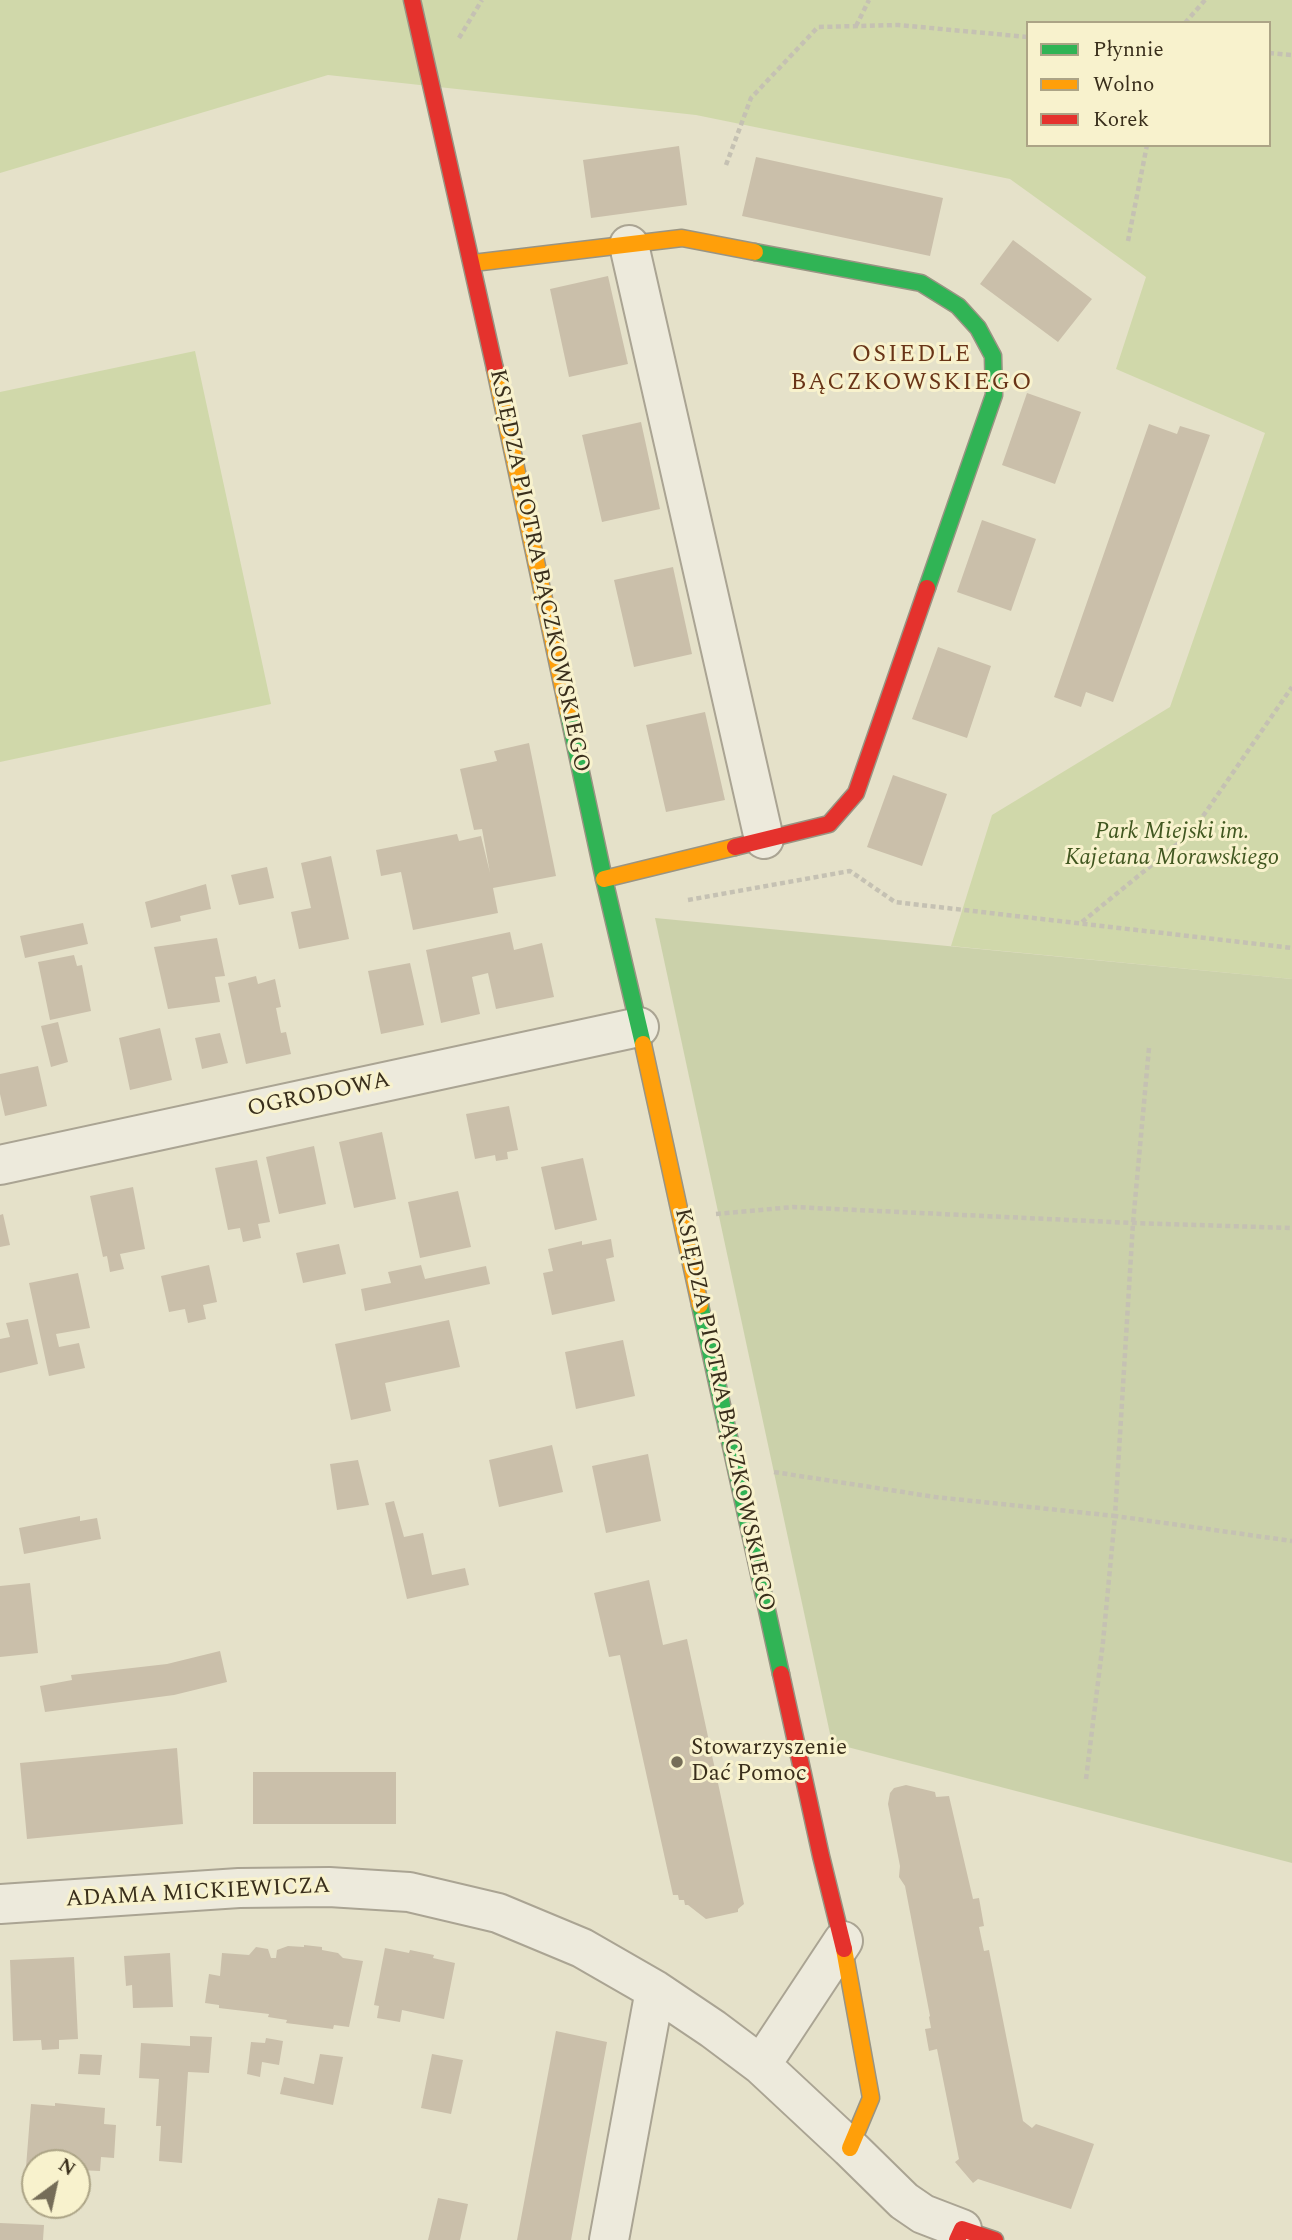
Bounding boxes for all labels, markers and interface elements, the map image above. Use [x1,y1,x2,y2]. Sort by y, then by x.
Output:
legend [1026,21,1271,147]
text: Płynnie [1093,34,1164,66]
text: Wolno [1093,69,1154,101]
text: Korek [1093,104,1149,136]
district label: OSIEDLE BĄCZKOWSKIEGO [792,342,1032,398]
street label: KSIĘDZA PIOTRA BĄCZKOWSKIEGO [482,367,594,775]
park label: Park Miejski im. Kajetana Morawskiego [1065,819,1279,873]
street label: OGRODOWA [245,1067,393,1125]
street label: KSIĘDZA PIOTRA BĄCZKOWSKIEGO [667,1206,779,1614]
place label: Stowarzyszenie Dać Pomoc [691,1735,847,1789]
marker: Stowarzyszenie Dać Pomoc [669,1754,685,1770]
street label: ADAMA MICKIEWICZA [65,1873,331,1915]
north arrow [21,2149,91,2219]
text: N [52,2151,81,2184]

